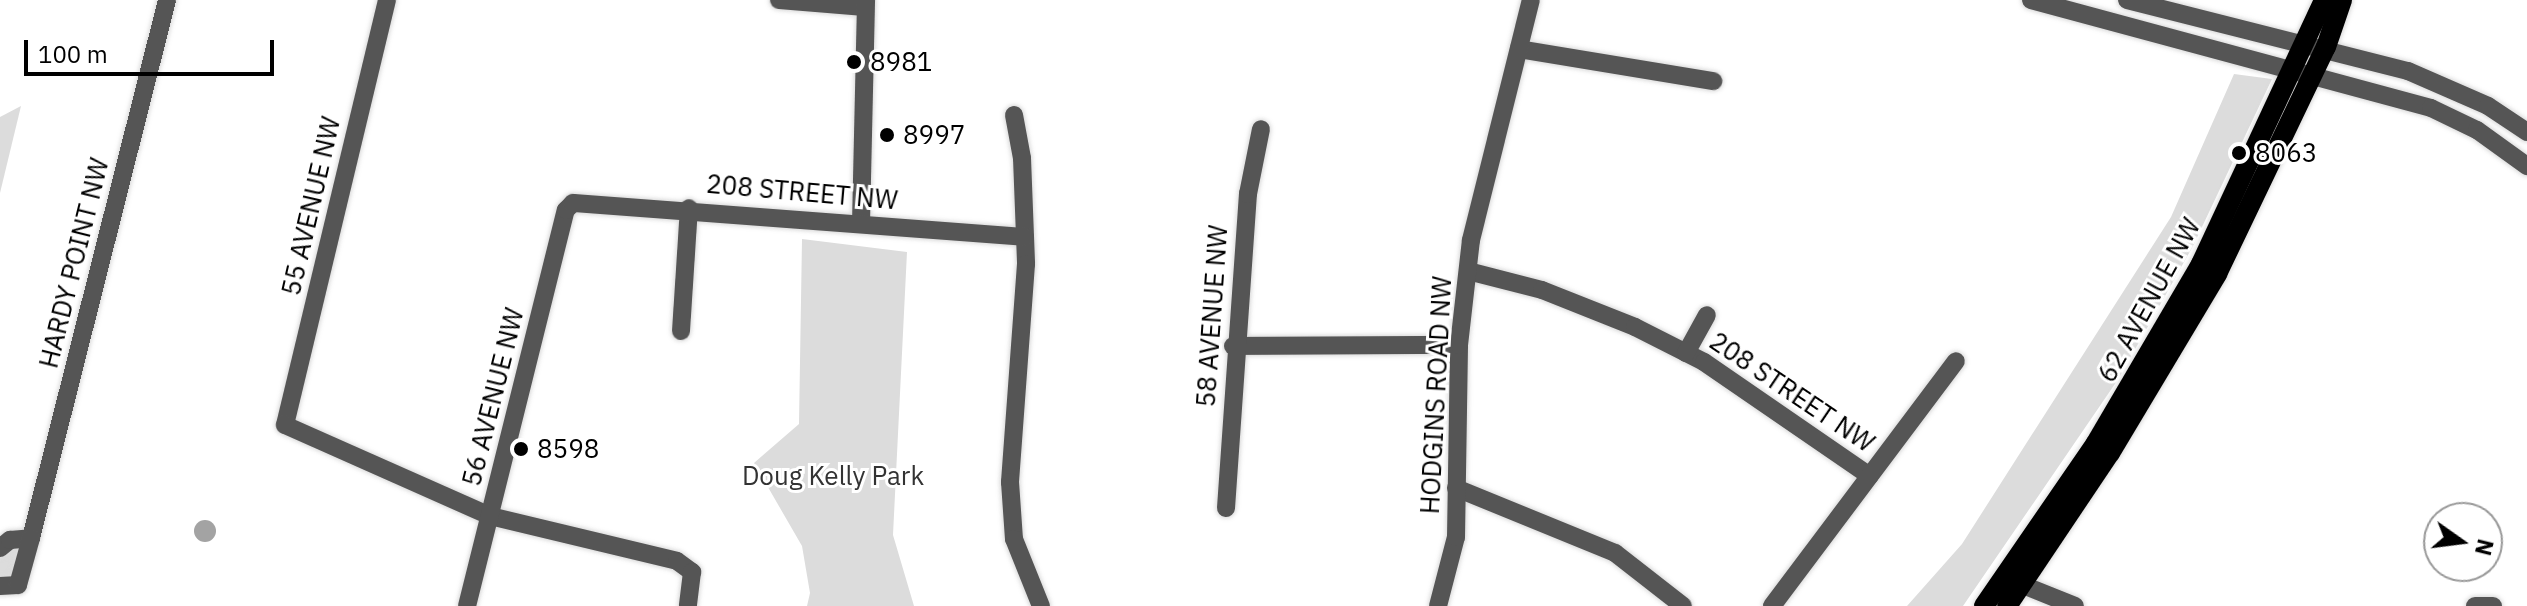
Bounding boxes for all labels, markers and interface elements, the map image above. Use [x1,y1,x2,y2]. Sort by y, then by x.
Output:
scale bar [28,24,278,74]
text: 100 m [38,38,108,70]
place label: 8981 [870,46,932,78]
marker: 8981 [845,53,863,71]
street label: 55 AVENUE NW [275,113,347,299]
place label: 8997 [903,119,965,151]
marker: 8997 [878,126,896,144]
place label: 8063 [2255,137,2317,169]
marker: 8063 [2230,144,2248,162]
street label: HARDY POINT NW [33,155,115,371]
street label: 208 STREET NW [705,168,899,216]
street label: 62 AVENUE NW [2091,213,2207,387]
street label: 58 AVENUE NW [1190,224,1234,408]
street label: HODGINS ROAD NW [1414,275,1458,515]
street label: 56 AVENUE NW [456,305,530,489]
street label: 208 STREET NW [1704,325,1880,459]
place label: 8598 [537,433,599,465]
marker: 8598 [512,440,530,458]
park label: Doug Kelly Park [742,460,924,492]
north arrow [2423,502,2503,582]
text: N [2469,536,2501,559]

